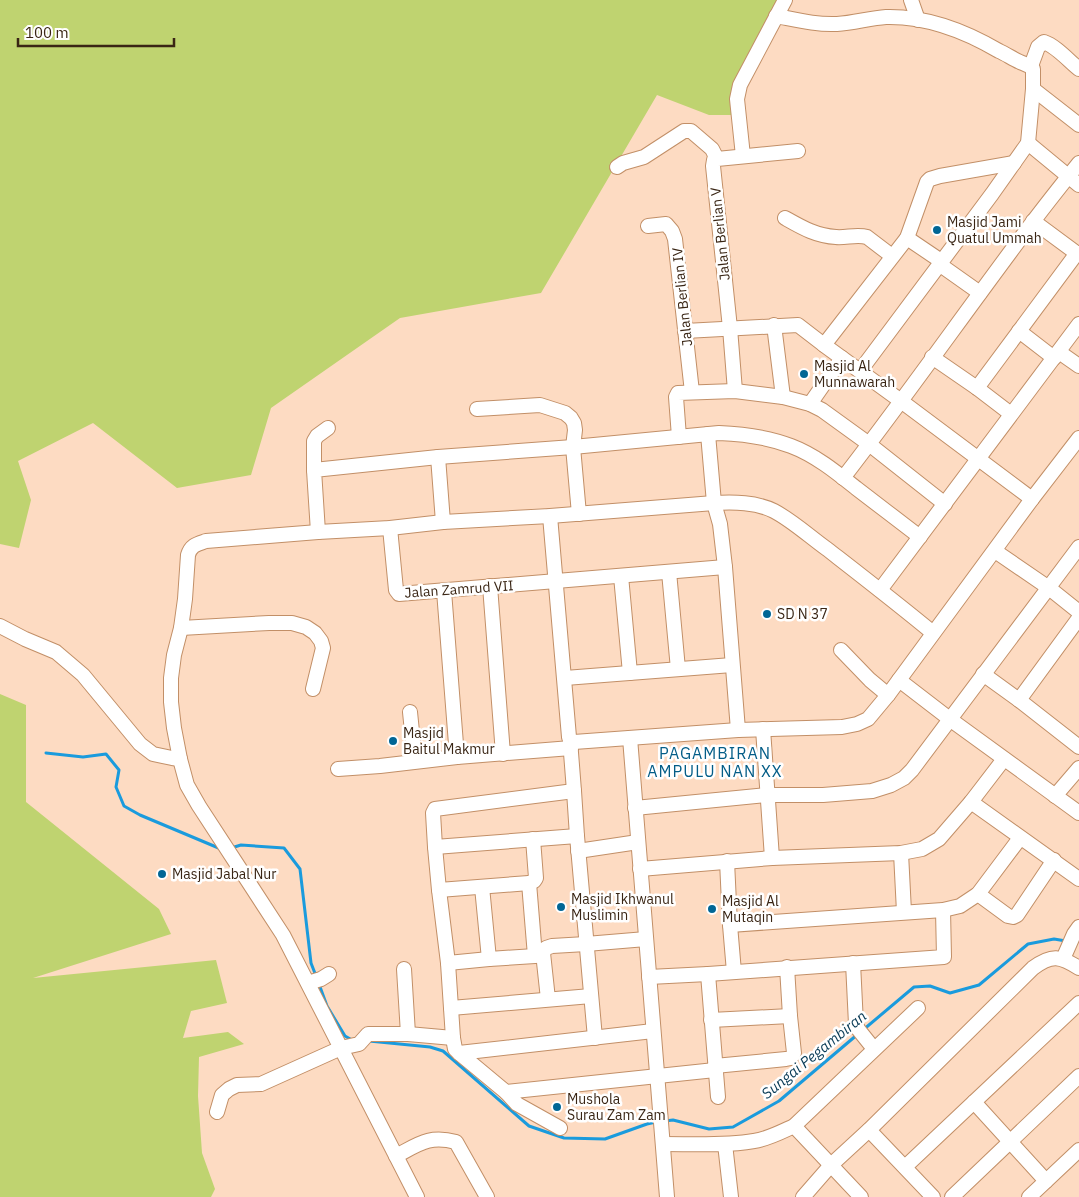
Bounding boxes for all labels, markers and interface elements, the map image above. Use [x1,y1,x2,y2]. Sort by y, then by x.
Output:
scale bar [18,15,174,47]
text: 100 m [25,23,69,42]
street label: Jalan Berlian V [706,186,734,282]
place label: Masjid Jami Quatul Ummah [947,213,1042,247]
marker: Masjid Jami Quatul Ummah [931,224,943,236]
street label: Jalan Berlian IV [668,246,696,347]
place label: Masjid Al Munnawarah [814,357,895,391]
marker: Masjid Al Munnawarah [798,368,810,380]
street label: Jalan Zamrud VII [404,576,514,602]
place label: SD N 37 [777,605,828,623]
marker: SD N 37 [761,608,773,620]
place label: Masjid Baitul Makmur [403,724,495,758]
marker: Masjid Baitul Makmur [387,735,399,747]
district label: PAGAMBIRAN AMPULU NAN XX [647,743,783,781]
place label: Masjid Jabal Nur [172,865,276,883]
marker: Masjid Jabal Nur [156,868,168,880]
place label: Masjid Ikhwanul Muslimin [571,890,674,924]
place label: Masjid Al Mutaqin [722,892,779,926]
marker: Masjid Ikhwanul Muslimin [555,901,567,913]
marker: Masjid Al Mutaqin [706,903,718,915]
water label: Sungai Pegambiran [757,1006,870,1103]
place label: Mushola Surau Zam Zam [567,1090,666,1124]
marker: Mushola Surau Zam Zam [551,1101,563,1113]

